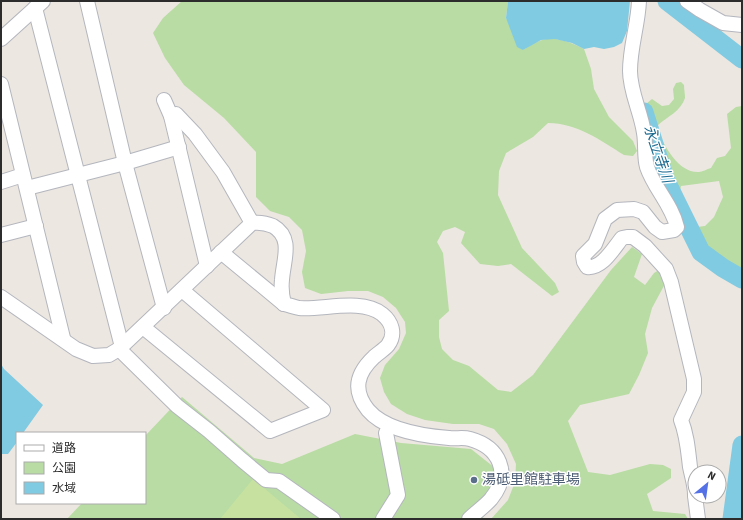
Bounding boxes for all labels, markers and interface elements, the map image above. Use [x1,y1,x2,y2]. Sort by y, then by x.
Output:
water label: 永立寺川 [638,122,678,188]
legend [16,432,146,504]
text: 道路 [52,440,76,457]
text: 公園 [52,460,76,477]
north arrow [687,464,727,504]
text: N [705,467,718,484]
place label: 湯砥里館駐車場 [482,470,580,490]
marker: 湯砥里館駐車場 [469,475,479,485]
text: 水域 [52,480,76,497]

